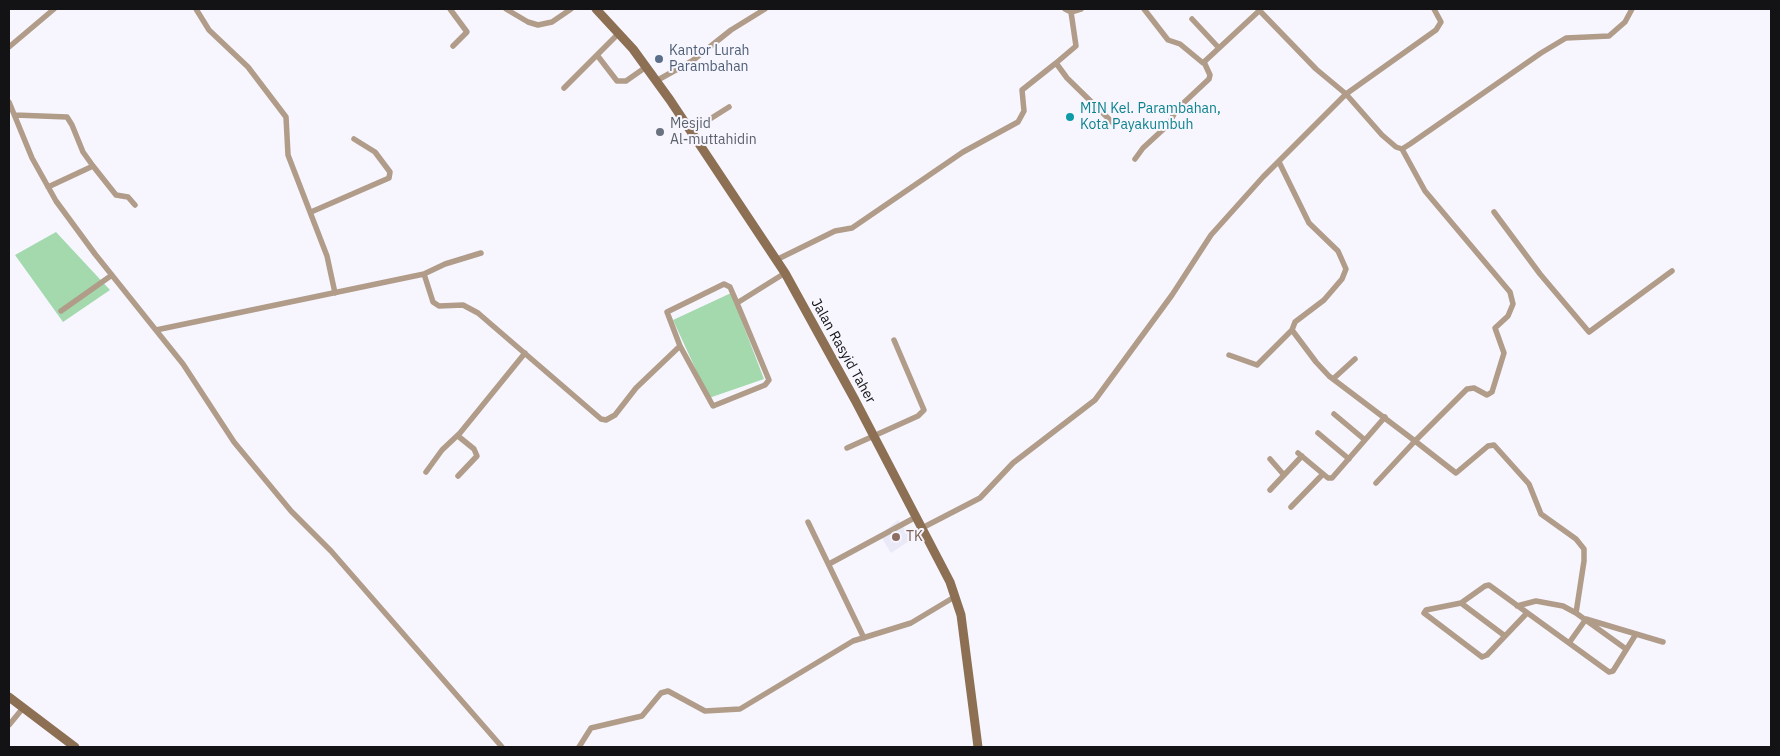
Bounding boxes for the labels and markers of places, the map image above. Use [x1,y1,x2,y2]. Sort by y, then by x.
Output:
place label: Kantor Lurah Parambahan [669,43,750,75]
marker: Kantor Lurah Parambahan [653,53,665,65]
place label: MIN Kel. Parambahan, Kota Payakumbuh [1080,101,1221,134]
marker: MIN Kel. Parambahan, Kota Payakumbuh [1064,111,1076,123]
place label: Mesjid Al-muttahidin [670,116,757,148]
marker: Mesjid Al-muttahidin [654,126,666,138]
place label: TK [906,529,923,545]
marker: TK [890,531,902,543]

